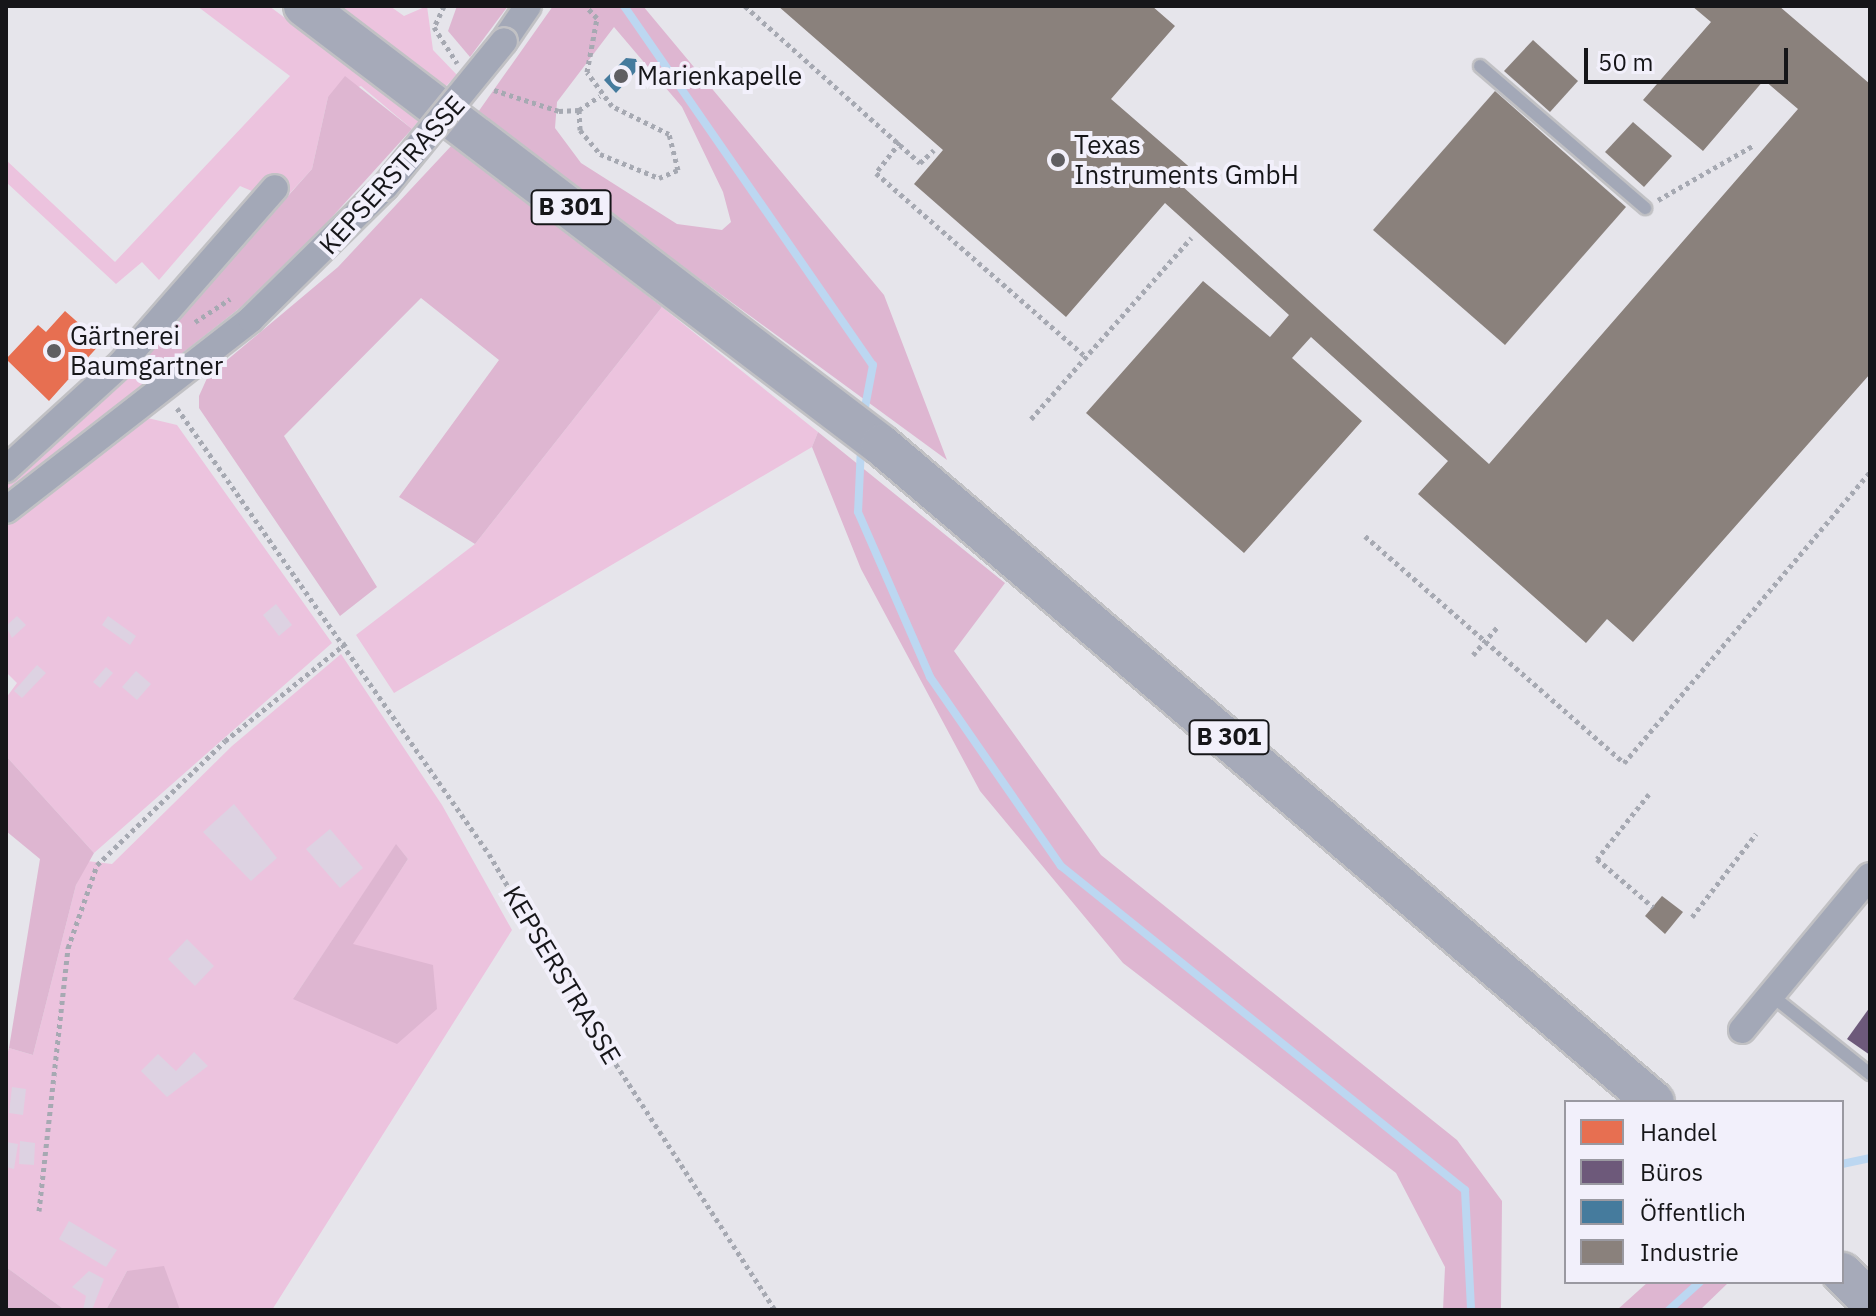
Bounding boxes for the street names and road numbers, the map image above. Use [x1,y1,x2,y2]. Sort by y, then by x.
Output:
street label: KEPSERSTRASSE [313,89,471,261]
road number: B 301 [529,187,613,227]
road number: B 301 [1187,717,1271,757]
street label: KEPSERSTRASSE [497,880,627,1070]

